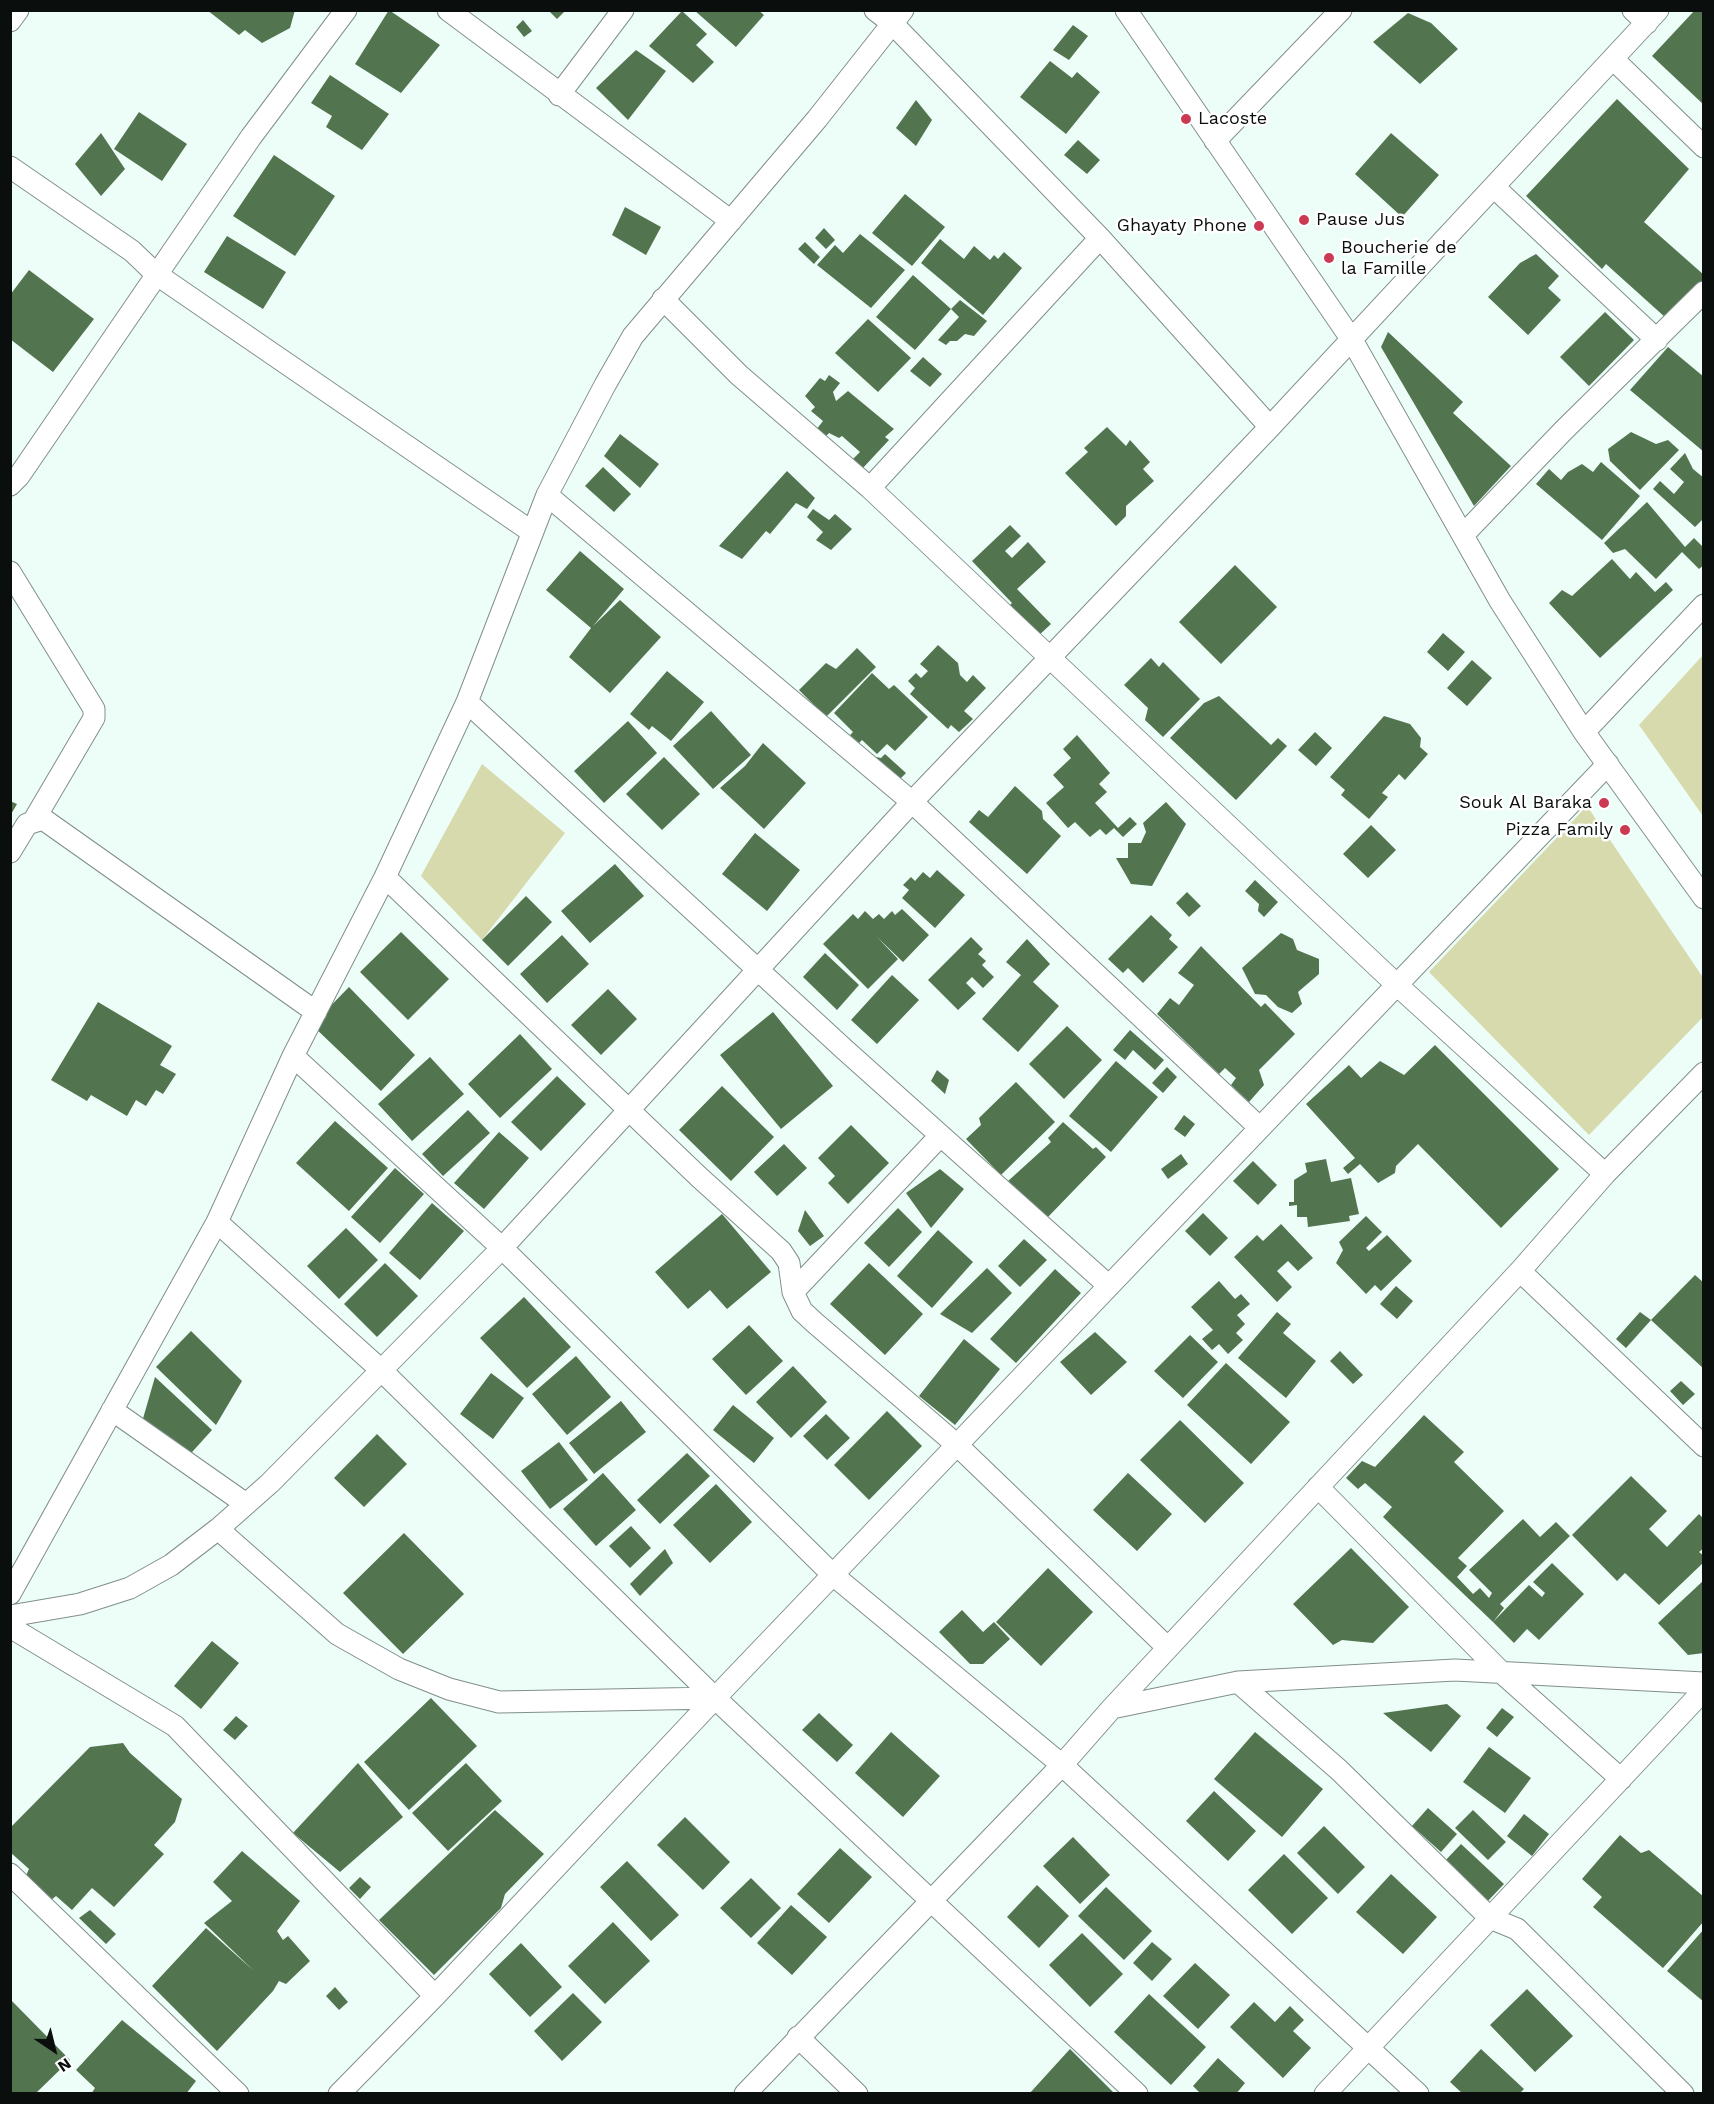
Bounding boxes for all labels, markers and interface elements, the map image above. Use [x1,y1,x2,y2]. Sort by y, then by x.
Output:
place label: Lacoste [1198,108,1267,130]
marker: Lacoste [1179,112,1193,126]
place label: Pause Jus [1316,209,1405,231]
marker: Pause Jus [1297,213,1311,227]
place label: Ghayaty Phone [1117,215,1247,237]
marker: Ghayaty Phone [1252,219,1266,233]
place label: Boucherie de la Famille [1341,237,1457,280]
marker: Boucherie de la Famille [1322,251,1336,265]
place label: Souk Al Baraka [1459,792,1592,814]
marker: Souk Al Baraka [1597,796,1611,810]
place label: Pizza Family [1505,819,1613,841]
marker: Pizza Family [1618,823,1632,837]
north arrow [24,2020,84,2080]
text: N [54,2054,75,2076]

